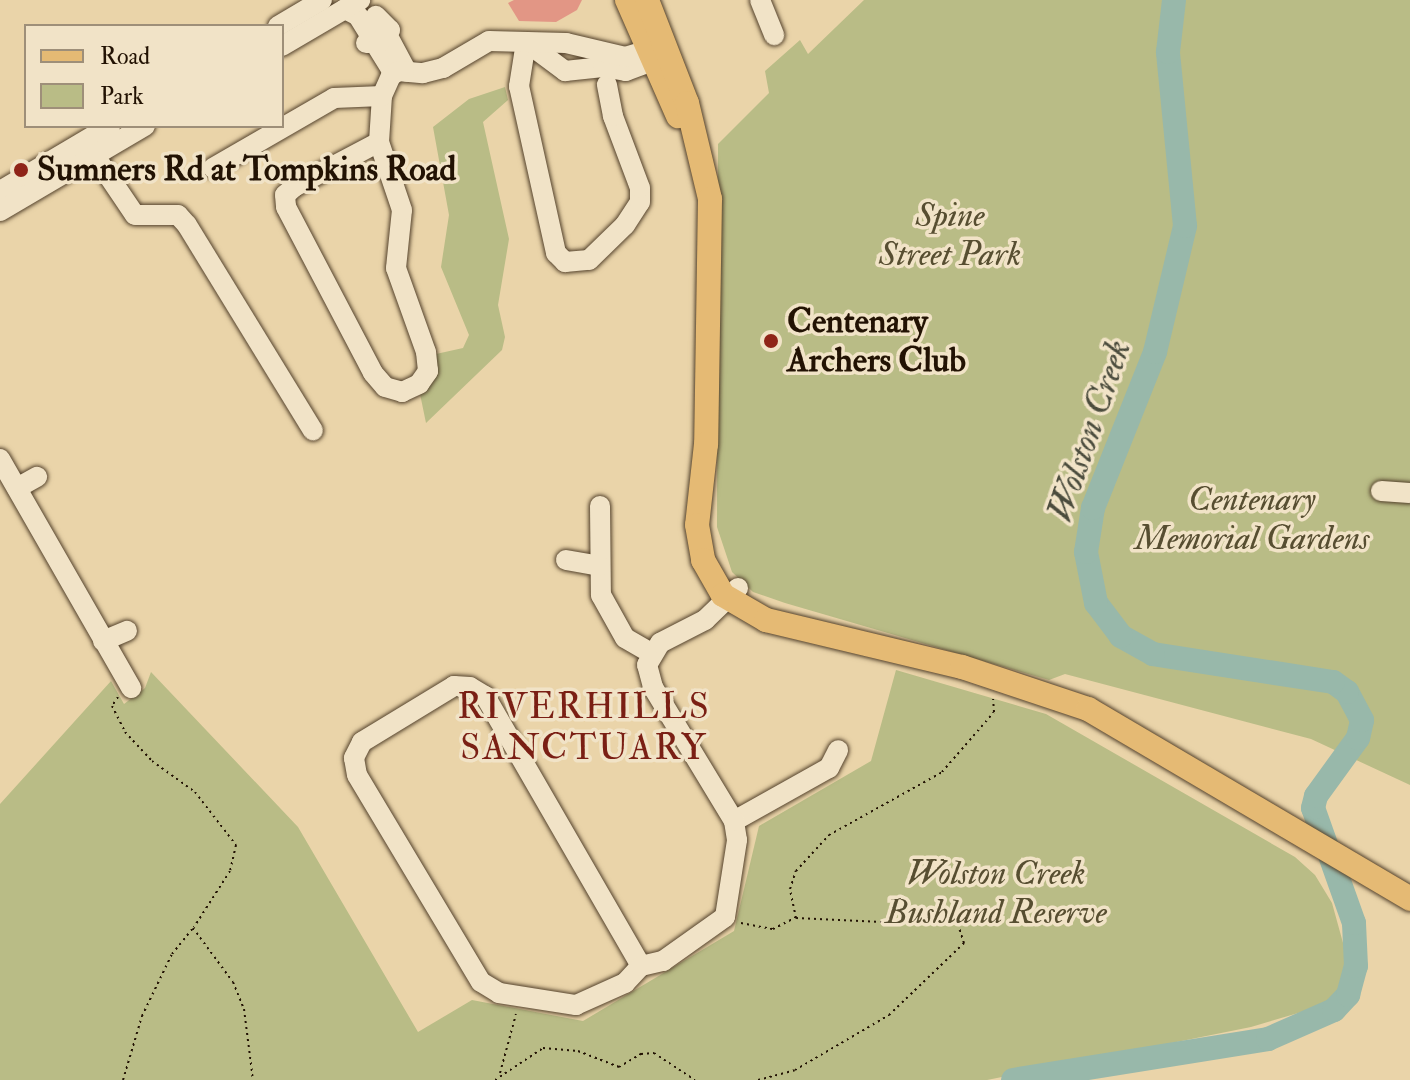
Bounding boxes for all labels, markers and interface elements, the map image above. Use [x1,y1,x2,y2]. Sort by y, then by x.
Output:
legend [24,24,284,128]
text: Road [100,41,150,72]
text: Park [100,81,144,112]
place label: Sumners Rd at Tompkins Road [37,150,456,190]
marker: Sumners Rd at Tompkins Road [12,161,30,179]
park label: Spine Street Park [879,195,1021,274]
place label: Centenary Archers Club [787,301,966,380]
marker: Centenary Archers Club [762,332,780,350]
water label: Wolston Creek [1038,334,1140,528]
park label: Centenary Memorial Gardens [1135,479,1369,558]
district label: RIVERHILLS SANCTUARY [457,684,711,769]
park label: Wolston Creek Bushland Reserve [885,853,1107,932]

